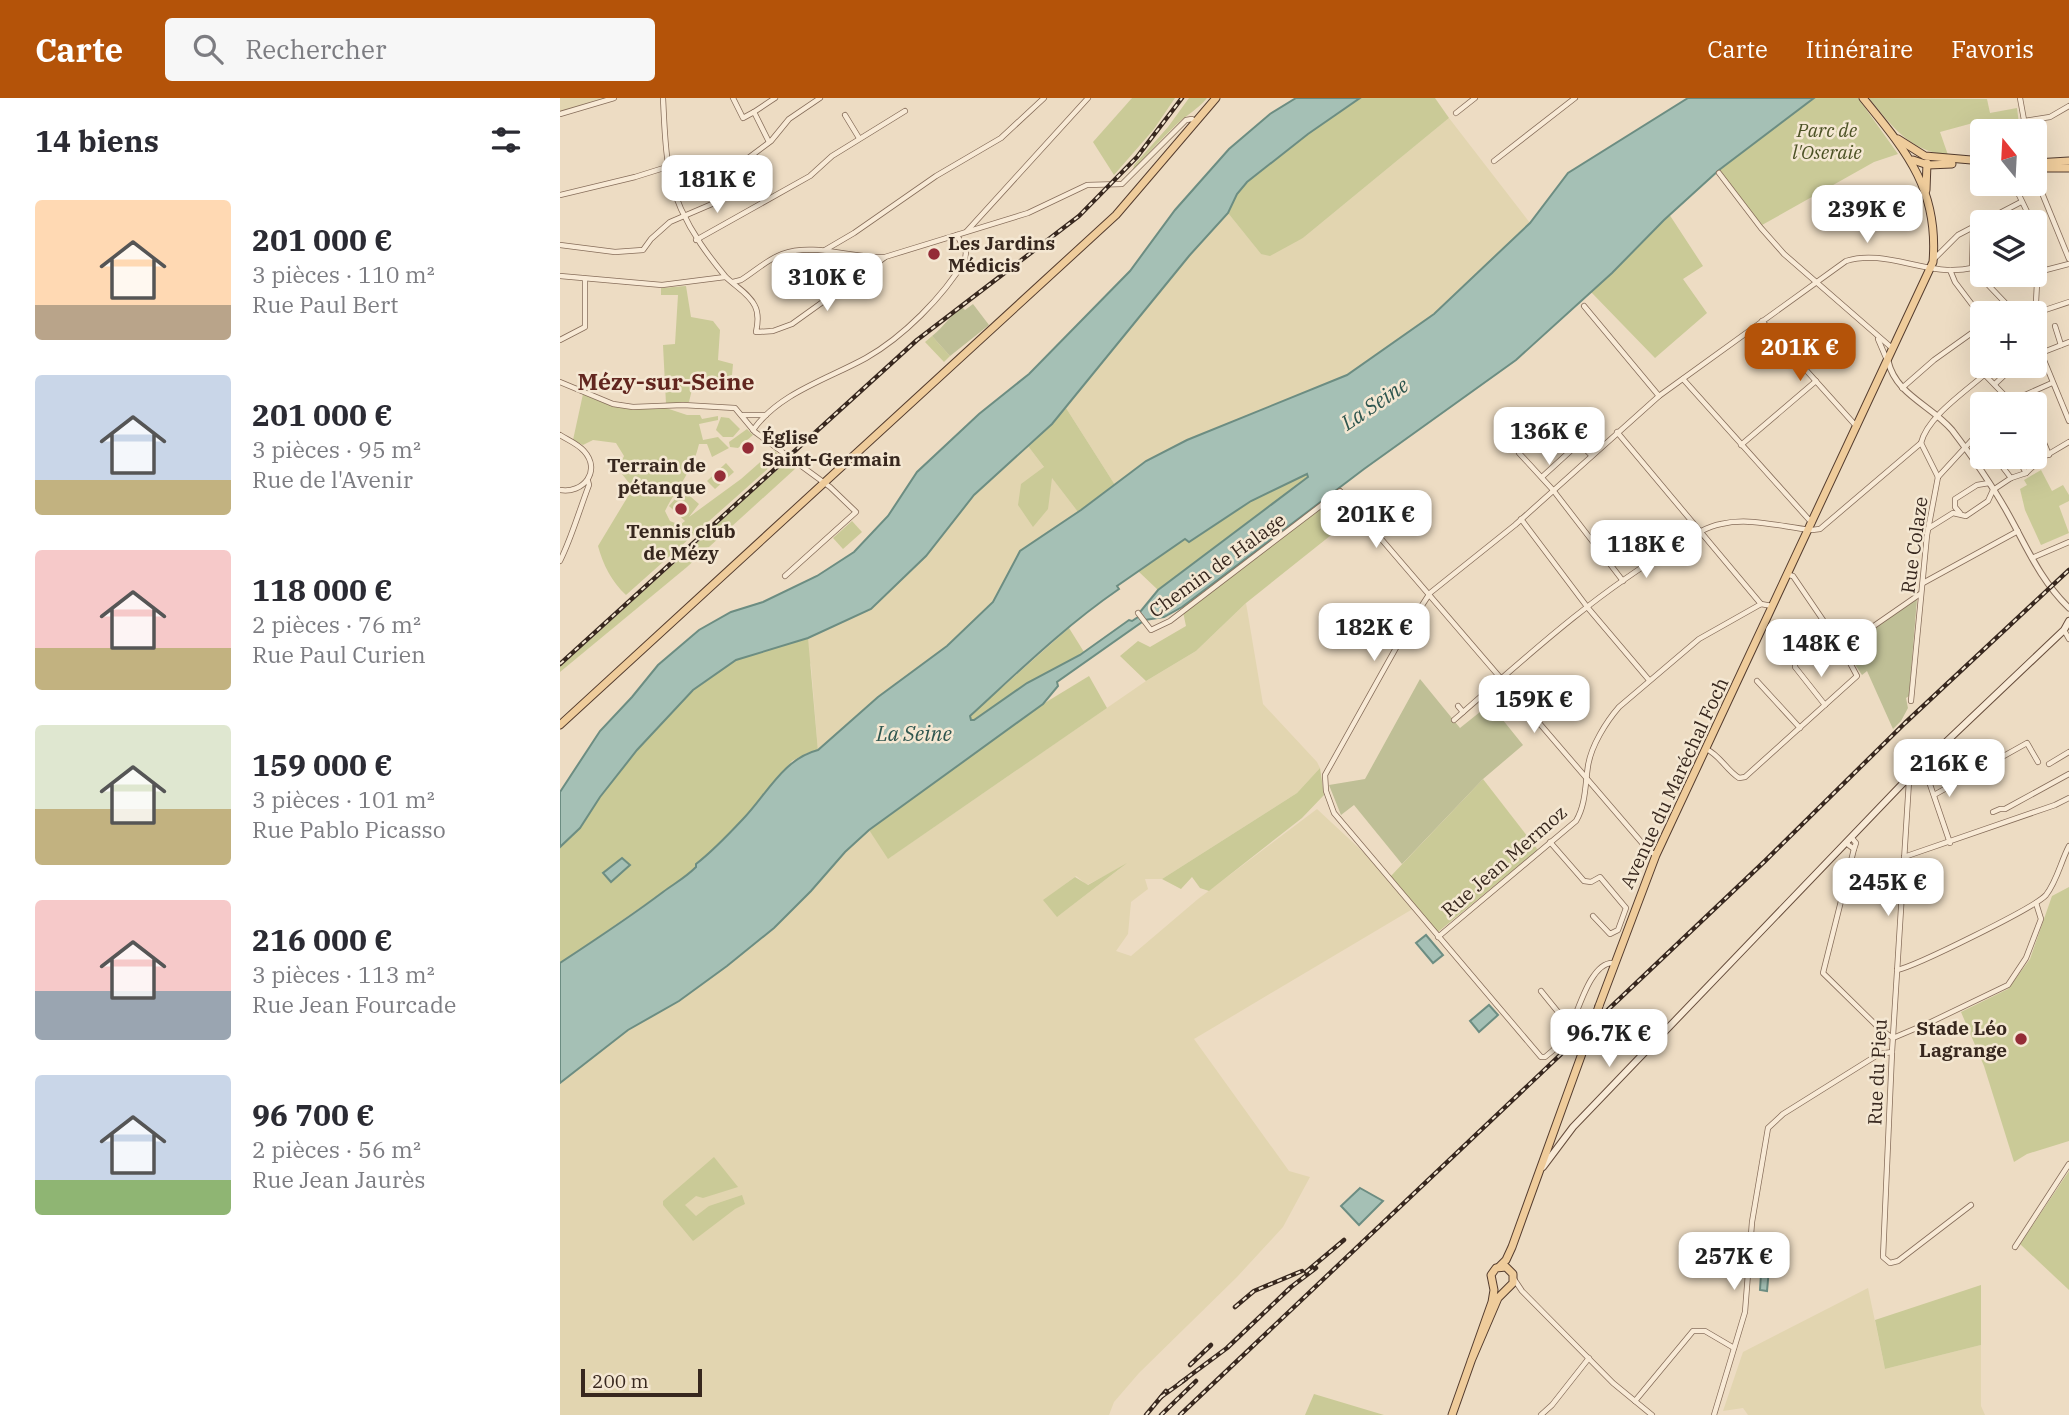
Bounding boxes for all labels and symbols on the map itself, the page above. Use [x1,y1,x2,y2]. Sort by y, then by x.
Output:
park label: Parc de l'Oseraie [1792,118,1862,164]
north arrow [1970,119,2048,196]
pin: 181K € [660,156,774,215]
pin: 239K € [1810,186,1924,245]
place label: Les Jardins Médicis [948,231,1055,277]
marker: Les Jardins Médicis [926,246,942,262]
pin: 310K € [770,254,884,313]
pin: 201K € [1743,324,1857,383]
district label: Mézy-sur-Seine [577,366,755,396]
water label: La Seine [1334,370,1414,436]
pin: 136K € [1492,408,1606,467]
place label: Église Saint-Germain [762,425,902,471]
marker: Église Saint-Germain [740,440,756,456]
place label: Terrain de pétanque [607,453,706,499]
marker: Terrain de pétanque [712,468,728,484]
pin: 201K € [1319,490,1433,550]
street label: Rue Colaze [1895,495,1933,595]
marker: Tennis club de Mézy [673,501,689,517]
street label: Chemin de Halage [1144,507,1290,623]
place label: Tennis club de Mézy [626,519,736,565]
pin: 118K € [1589,520,1703,580]
pin: 182K € [1317,603,1431,663]
pin: 148K € [1764,620,1878,679]
street label: Avenue du Maréchal Foch [1614,673,1734,892]
pin: 159K € [1477,676,1591,735]
water label: La Seine [875,719,952,747]
pin: 216K € [1892,740,2006,799]
street label: Rue Jean Mermoz [1436,800,1572,922]
pin: 245K € [1831,858,1945,918]
pin: 96.7K € [1544,1010,1674,1069]
place label: Stade Léo Lagrange [1916,1016,2007,1062]
street label: Rue du Pieu [1862,1018,1892,1126]
marker: Stade Léo Lagrange [2013,1031,2029,1047]
pin: 257K € [1677,1232,1791,1292]
scale bar [581,1366,702,1398]

